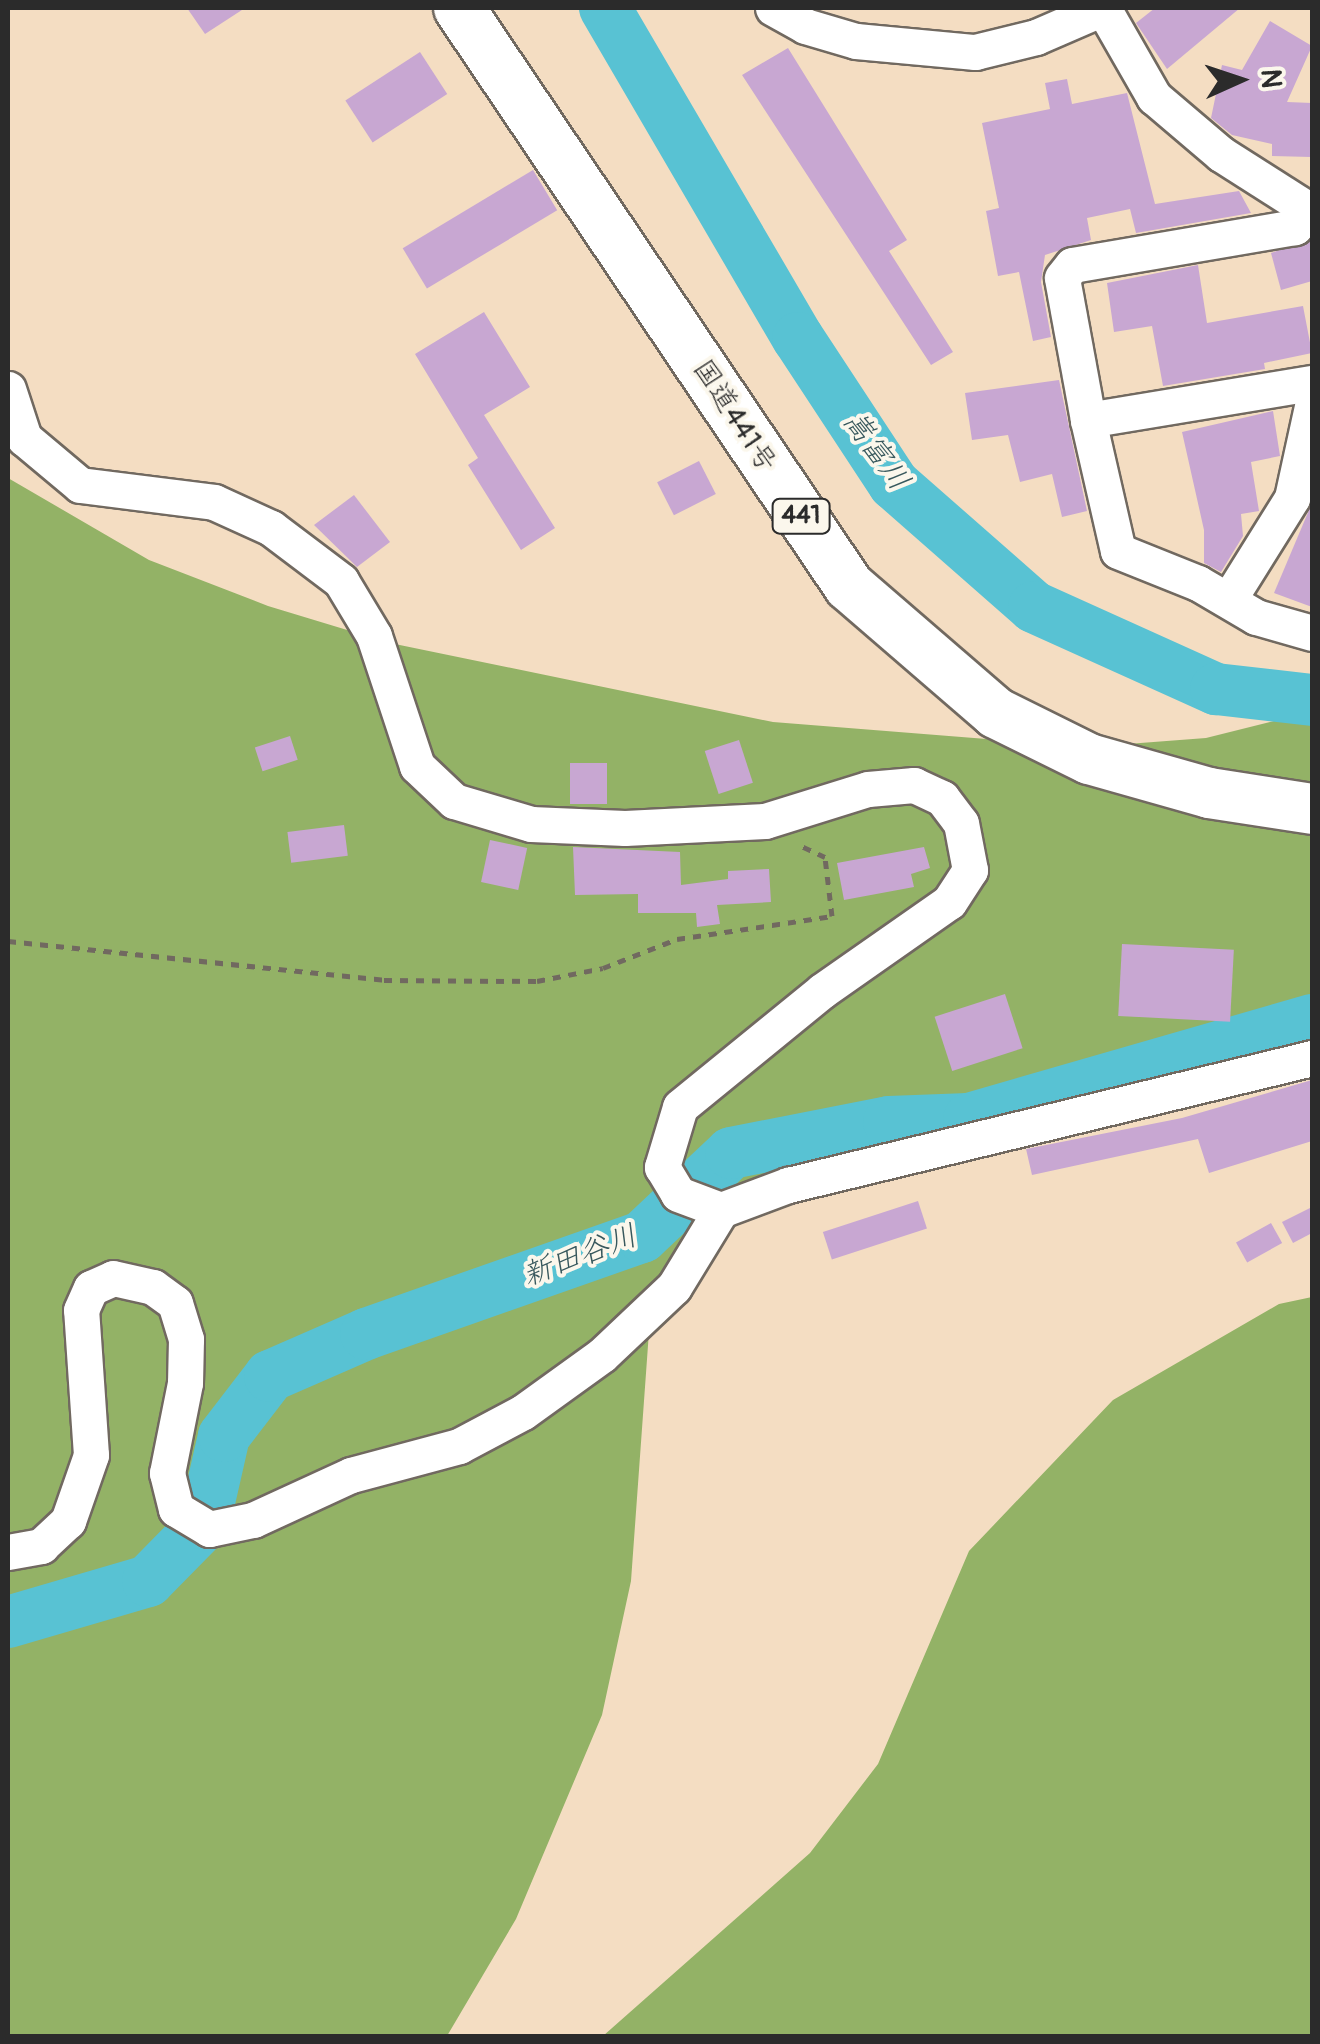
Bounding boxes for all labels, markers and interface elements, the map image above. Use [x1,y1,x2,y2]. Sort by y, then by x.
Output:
north arrow [1190,30,1290,130]
text: N [1252,68,1288,89]
street label: 国道441号 [685,353,783,479]
water label: 嵩富川 [835,404,917,498]
road number: 441 [771,496,831,536]
water label: 新田谷川 [518,1218,642,1294]

